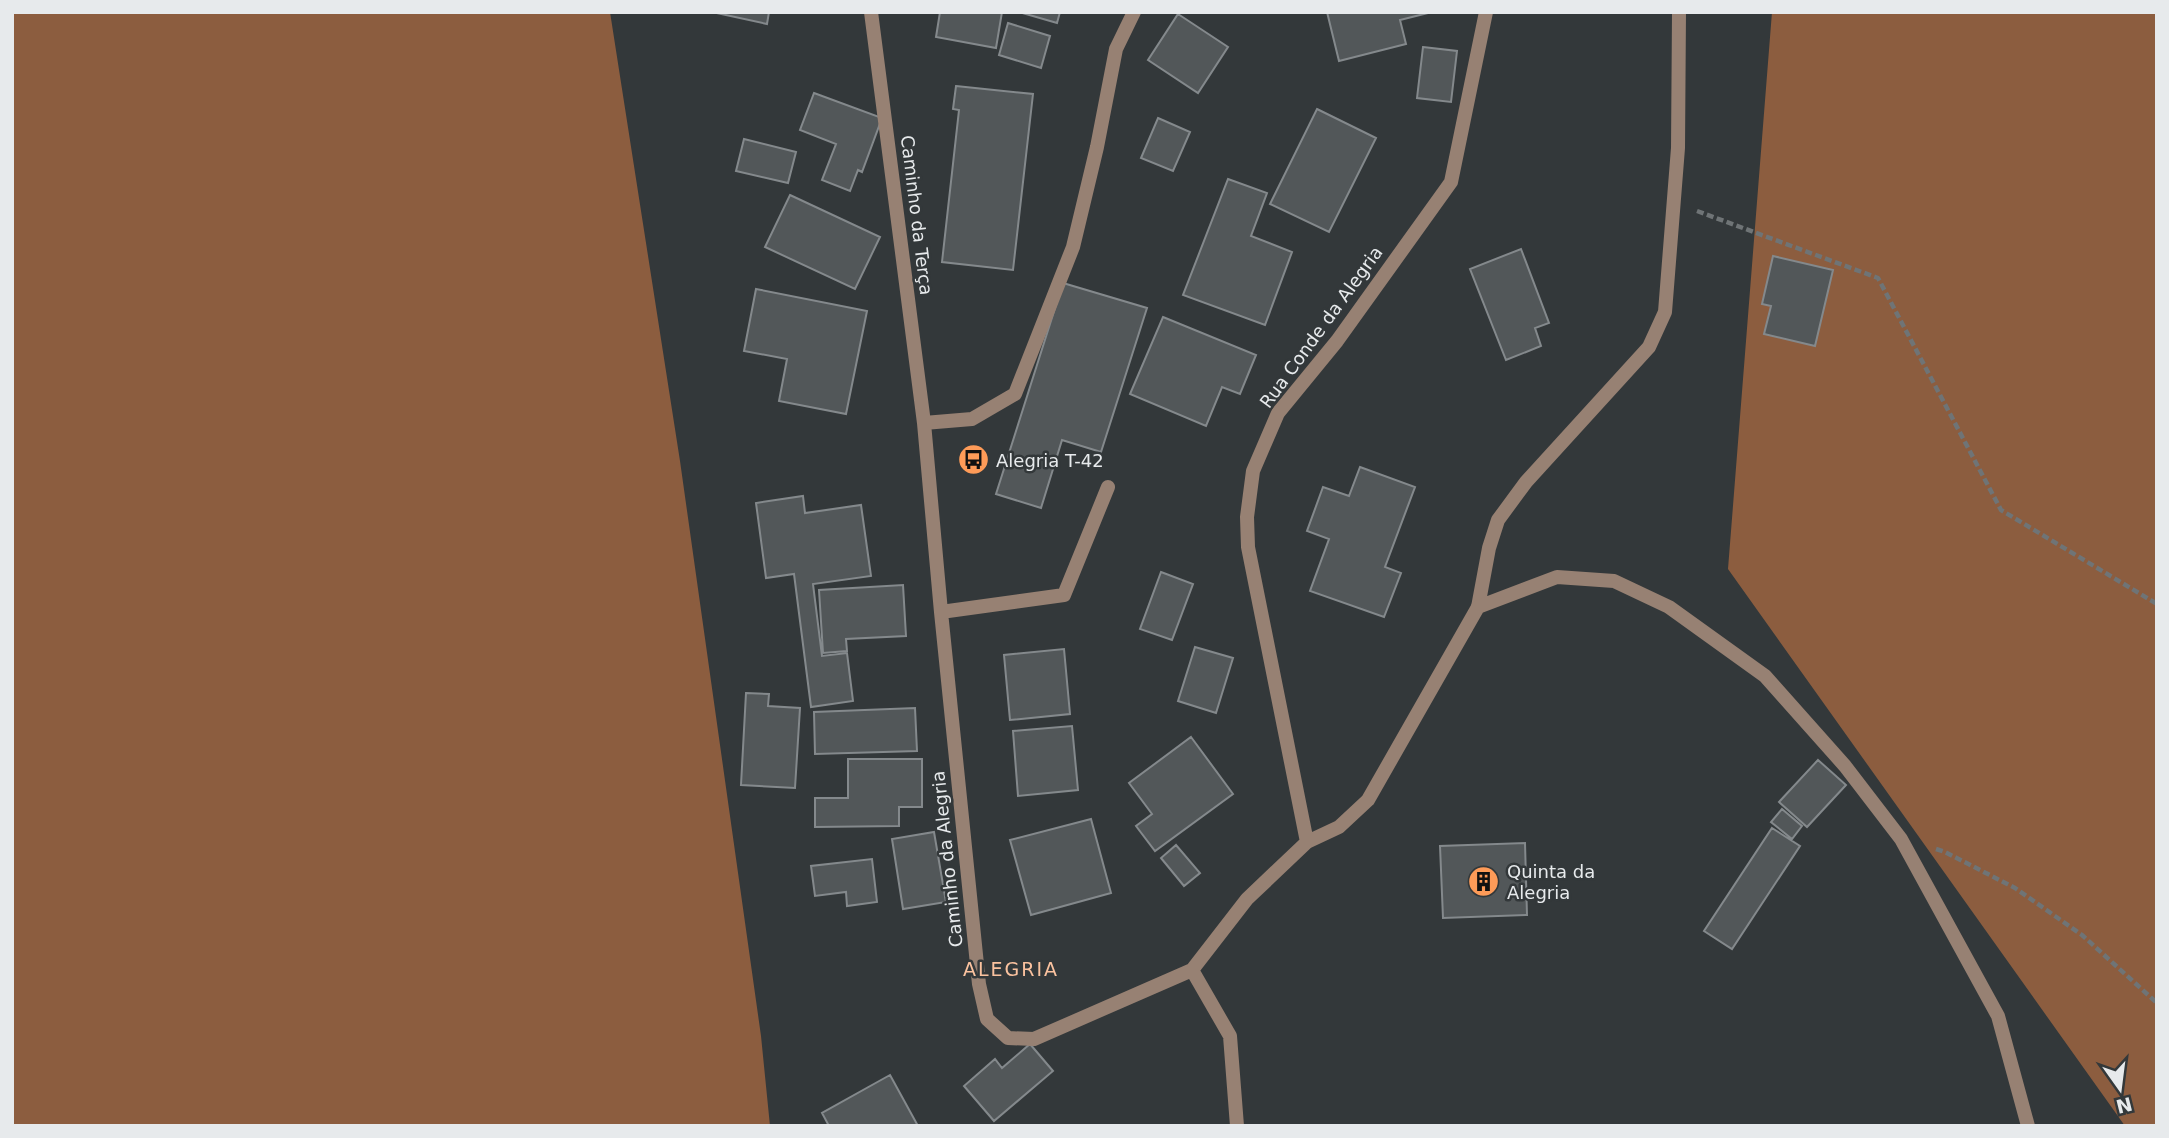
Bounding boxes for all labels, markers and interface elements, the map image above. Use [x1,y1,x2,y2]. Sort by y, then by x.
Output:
street label: Caminho da Terça [897,134,937,296]
street label: Rua Conde da Alegria [1255,242,1387,412]
bus stop icon: Alegria T-42 [956,443,990,477]
place label: Alegria T-42 [996,450,1104,471]
street label: Caminho da Alegria [927,770,967,948]
place label: Quinta da Alegria [1507,861,1595,903]
building icon: Quinta da Alegria [1467,864,1501,898]
district label: ALEGRIA [963,958,1059,980]
north arrow [2085,1054,2155,1124]
text: N [2114,1093,2134,1118]

